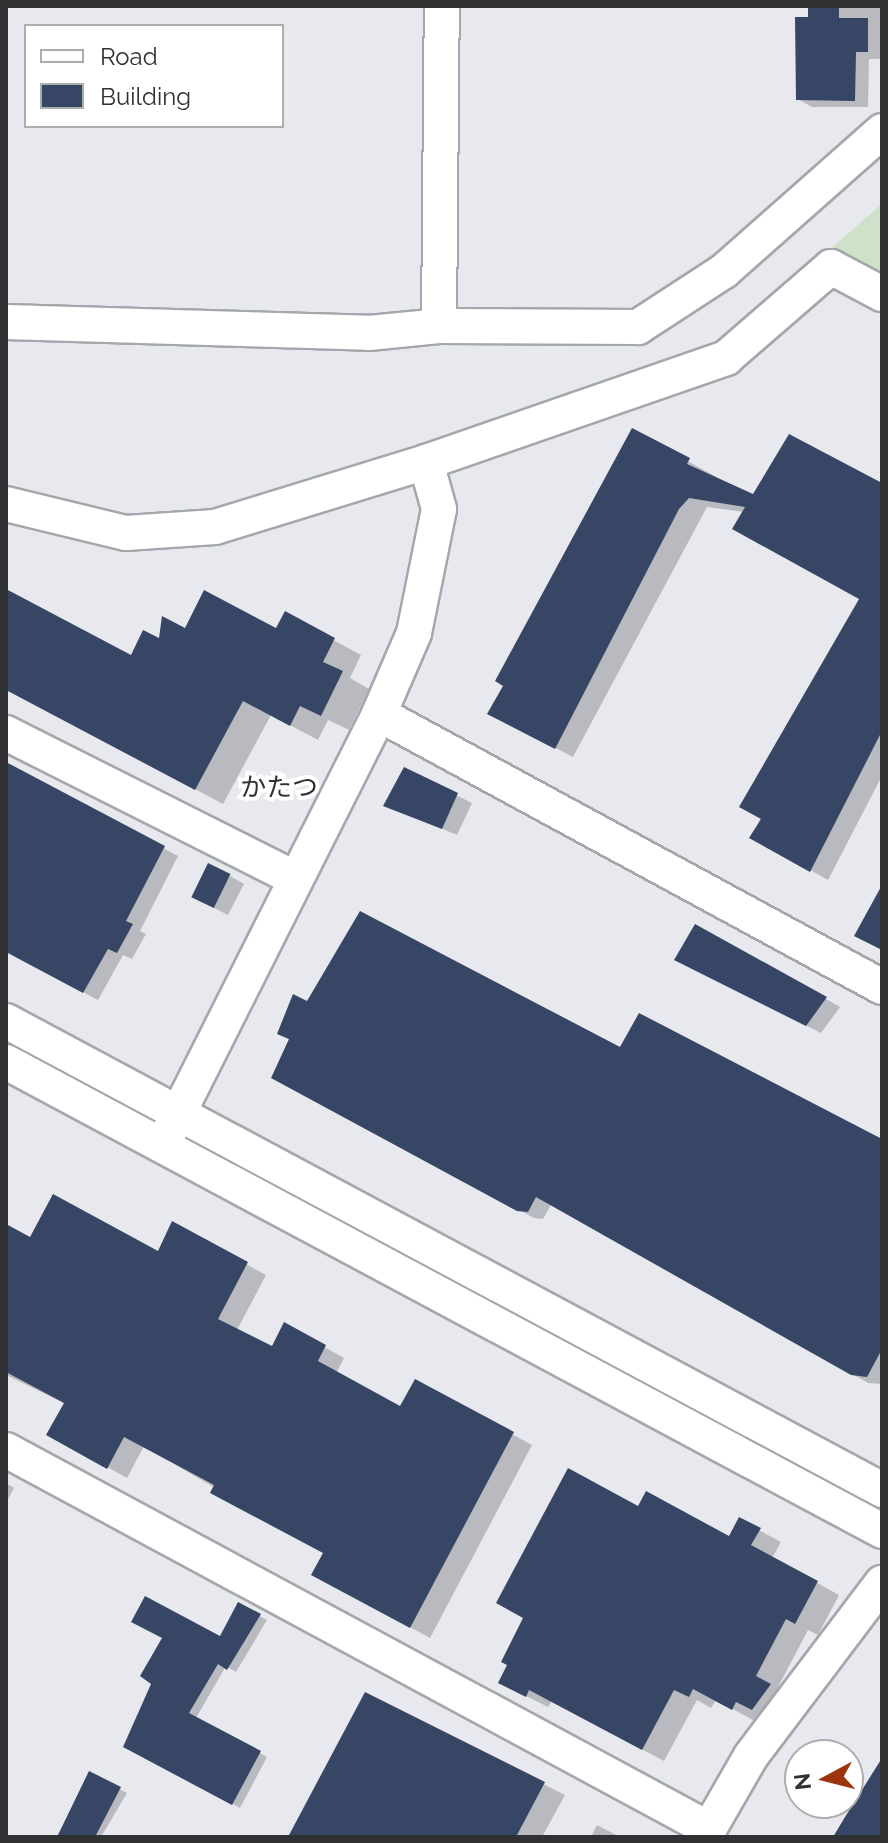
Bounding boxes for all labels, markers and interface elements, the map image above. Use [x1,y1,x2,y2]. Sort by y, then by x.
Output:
legend [24,24,284,128]
text: Road [100,42,158,71]
text: Building [100,82,191,111]
district label: かたつ [240,772,318,804]
north arrow [784,1739,864,1819]
text: N [788,1772,816,1792]

